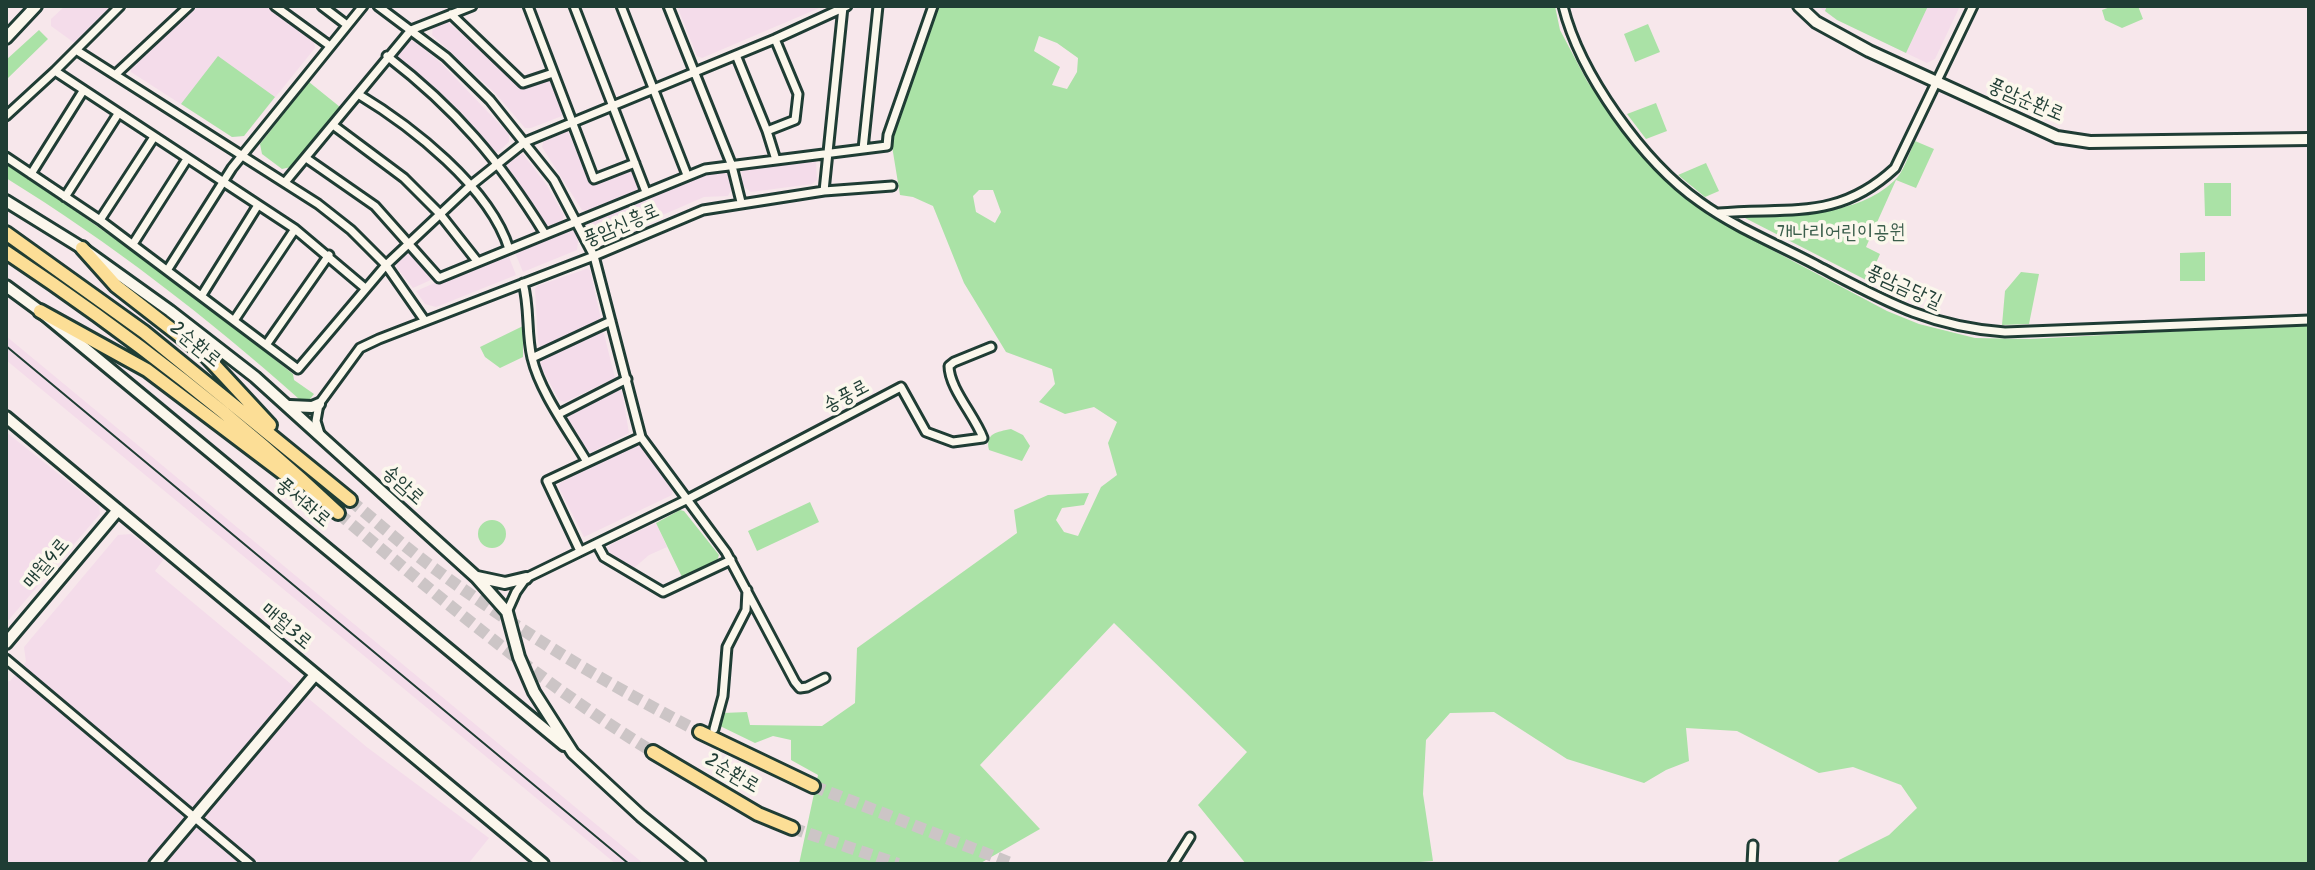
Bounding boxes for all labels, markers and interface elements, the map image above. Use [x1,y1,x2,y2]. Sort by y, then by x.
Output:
street label: 풍암순환로 [1983,75,2067,129]
street label: 풍암신흥로 [580,200,664,254]
park label: 개나리어린이공원 [1777,223,1905,247]
street label: 풍암금당길 [1861,262,1945,316]
street label: 2순환로 [163,318,225,374]
street label: 송풍로 [820,376,874,420]
street label: 송암로 [376,462,428,512]
street label: 풍서좌로 [270,474,334,534]
street label: 매월4로 [20,535,76,595]
street label: 매월3로 [254,600,316,656]
street label: 2순환로 [699,750,763,800]

